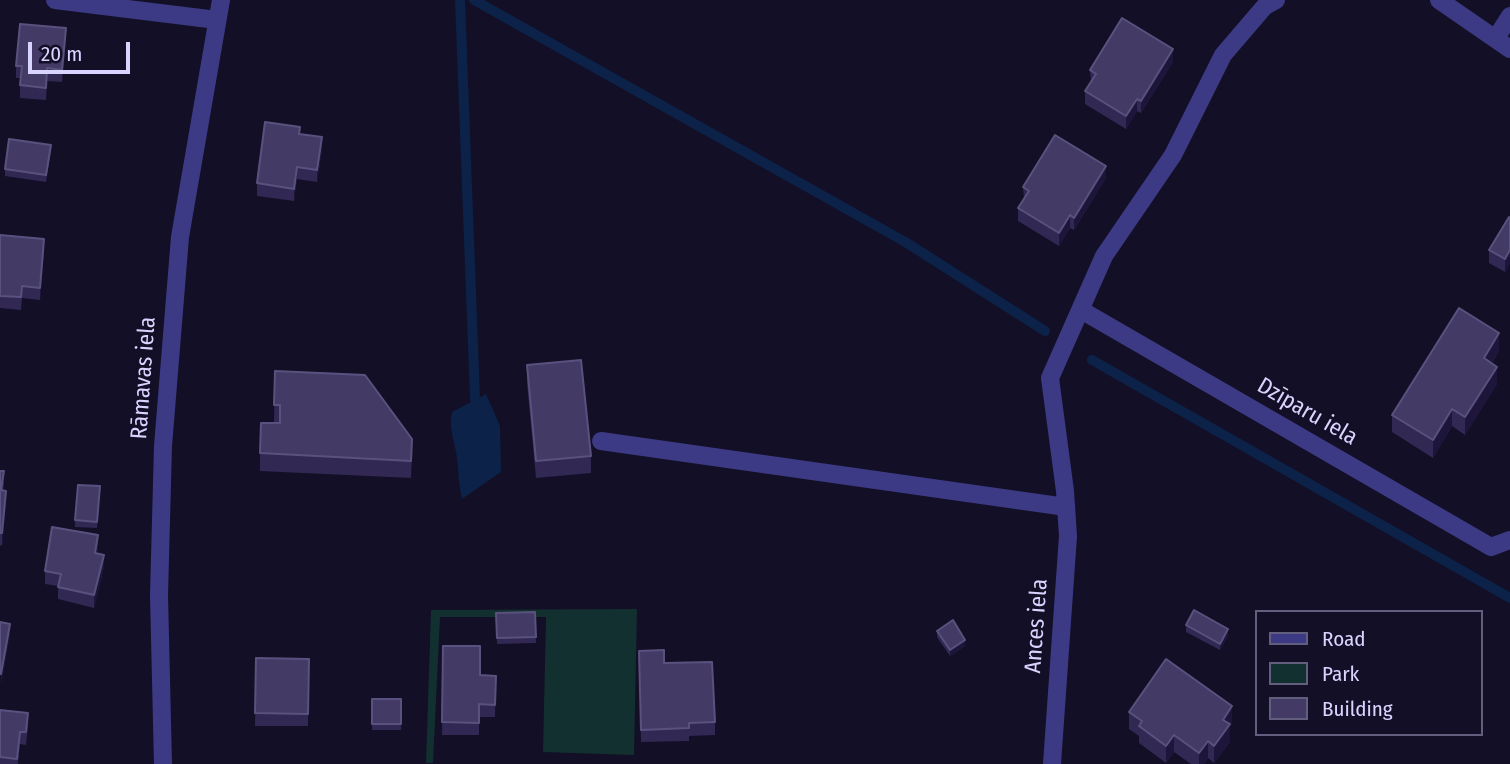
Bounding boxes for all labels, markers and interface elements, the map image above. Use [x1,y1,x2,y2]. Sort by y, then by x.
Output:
scale bar [32,28,133,72]
text: 20 m [41,41,82,67]
street label: Rāmavas iela [126,316,162,440]
street label: Dzīparu iela [1252,372,1362,452]
street label: Ances iela [1020,578,1054,674]
legend [1254,610,1482,736]
text: Road [1322,626,1366,652]
text: Park [1322,661,1359,687]
text: Building [1322,696,1393,722]

